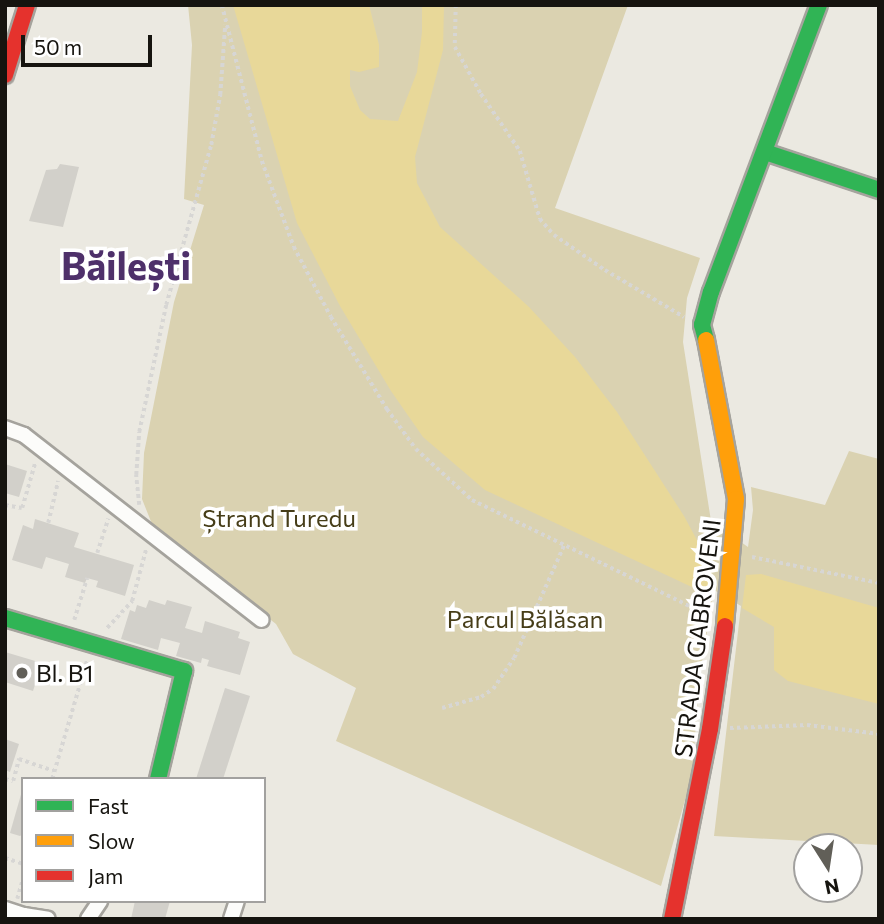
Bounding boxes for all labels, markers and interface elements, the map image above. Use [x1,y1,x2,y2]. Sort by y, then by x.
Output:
scale bar [24,21,156,65]
text: 50 m [34,34,82,59]
district label: Băilești [61,242,191,288]
park label: Ștrand Turedu [202,504,356,532]
street label: STRADA GABROVENI [668,517,726,759]
park label: Parcul Bălăsan [447,605,603,633]
place label: Bl. B1 [36,659,94,687]
marker: Bl. B1 [14,665,30,681]
legend [21,777,266,903]
text: Fast [88,793,129,818]
text: Slow [88,828,135,853]
north arrow [793,833,863,903]
text: Jam [88,863,123,888]
text: N [823,874,841,900]

